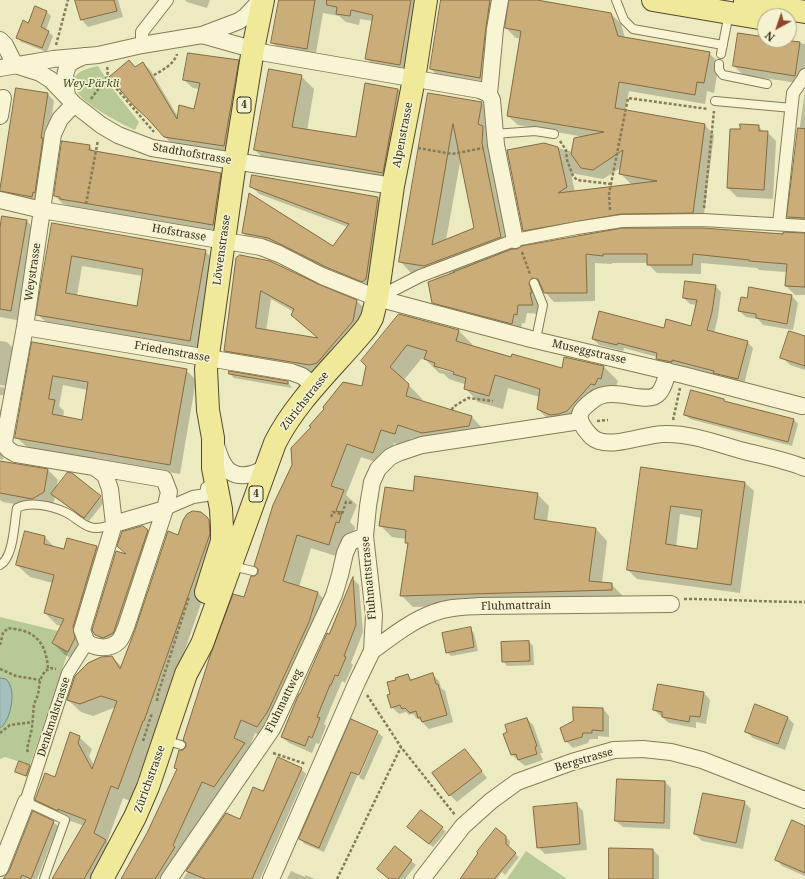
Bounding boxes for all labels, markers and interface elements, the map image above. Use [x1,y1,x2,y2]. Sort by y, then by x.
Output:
north arrow [757,8,797,48]
text: N [761,28,778,45]
park label: Wey-Pärkli [63,77,119,91]
road number: 4 [237,97,251,113]
street label: Alpenstrasse [390,101,416,169]
street label: Stadthofstrasse [152,141,232,167]
street label: Löwenstrasse [210,214,234,286]
street label: Hofstrasse [151,222,207,244]
street label: Weystrasse [22,242,44,302]
street label: Museggstrasse [551,337,627,367]
street label: Friedenstrasse [133,339,211,365]
street label: Zürichstrasse [278,369,332,433]
road number: 4 [249,486,263,502]
street label: Fluhmattstrasse [359,536,379,620]
street label: Fluhmattrain [481,599,551,613]
street label: Fluhmattweg [263,667,305,735]
street label: Denkmalstrasse [35,675,73,759]
street label: Zürichstrasse [132,744,168,814]
street label: Bergstrasse [553,745,615,775]

